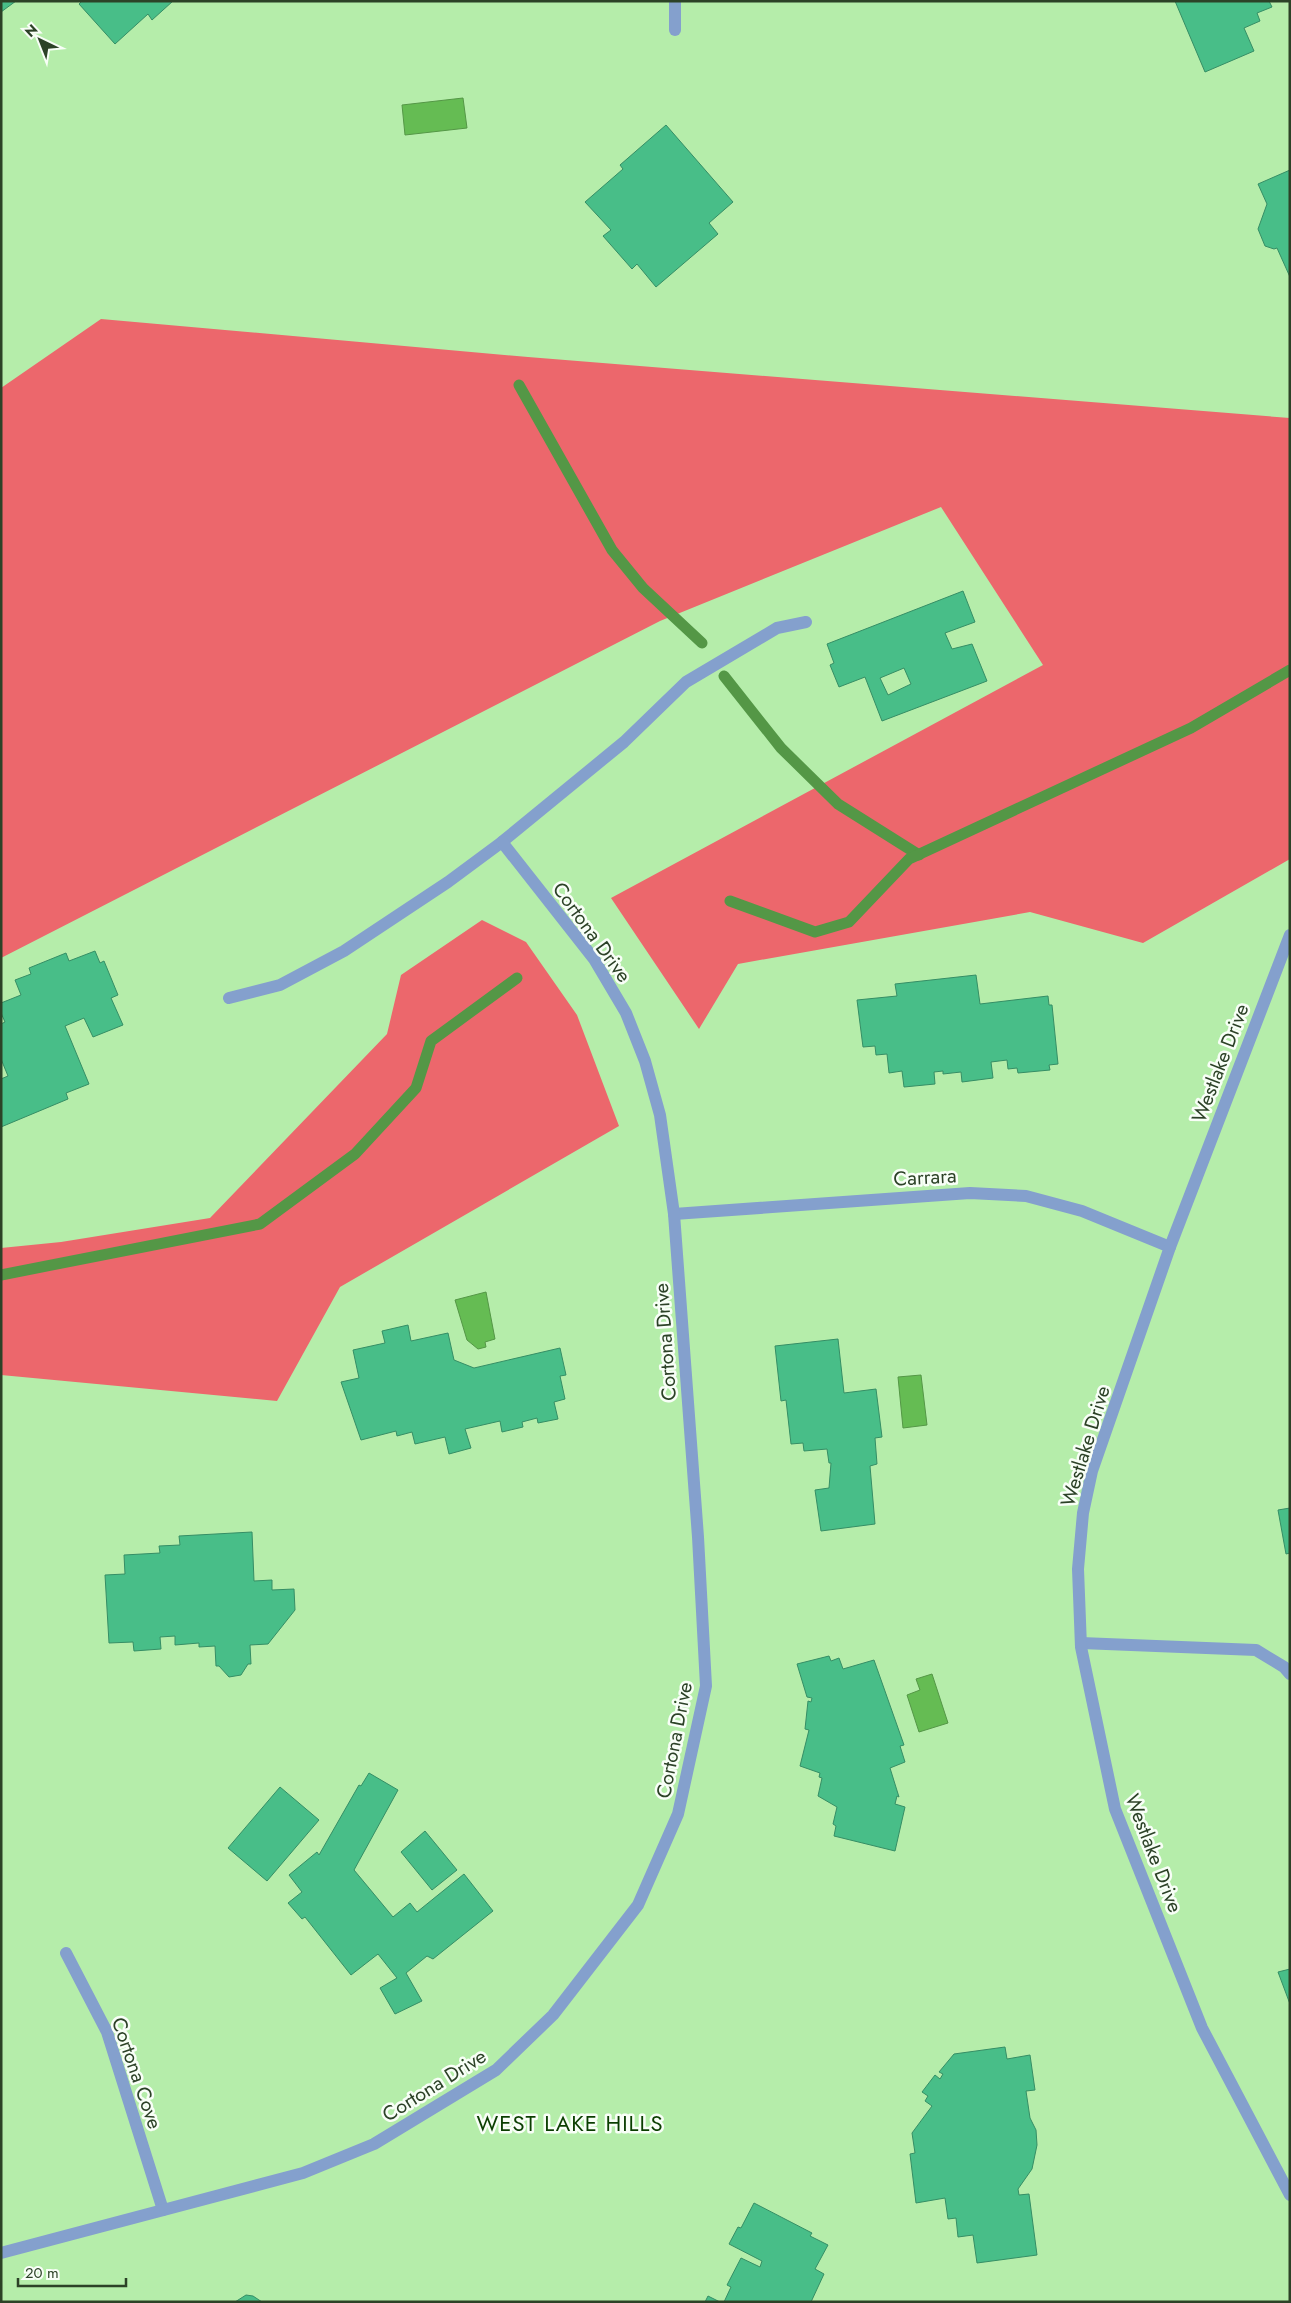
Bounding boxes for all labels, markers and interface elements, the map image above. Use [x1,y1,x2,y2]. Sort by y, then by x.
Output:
north arrow [15,15,65,65]
text: N [20,19,42,42]
street label: Cortona Drive [545,876,638,988]
street label: Westlake Drive [1185,1000,1256,1127]
street label: Carrara [893,1161,957,1194]
street label: Cortona Drive [647,1282,684,1402]
street label: Westlake Drive [1053,1382,1118,1510]
street label: Cortona Drive [649,1680,700,1801]
street label: Westlake Drive [1118,1790,1189,1917]
street label: Cortona Cove [104,2013,169,2133]
street label: Cortona Drive [377,2042,492,2129]
district label: WEST LAKE HILLS [477,2107,663,2139]
scale bar [18,2256,125,2288]
text: 20 m [25,2262,59,2284]

